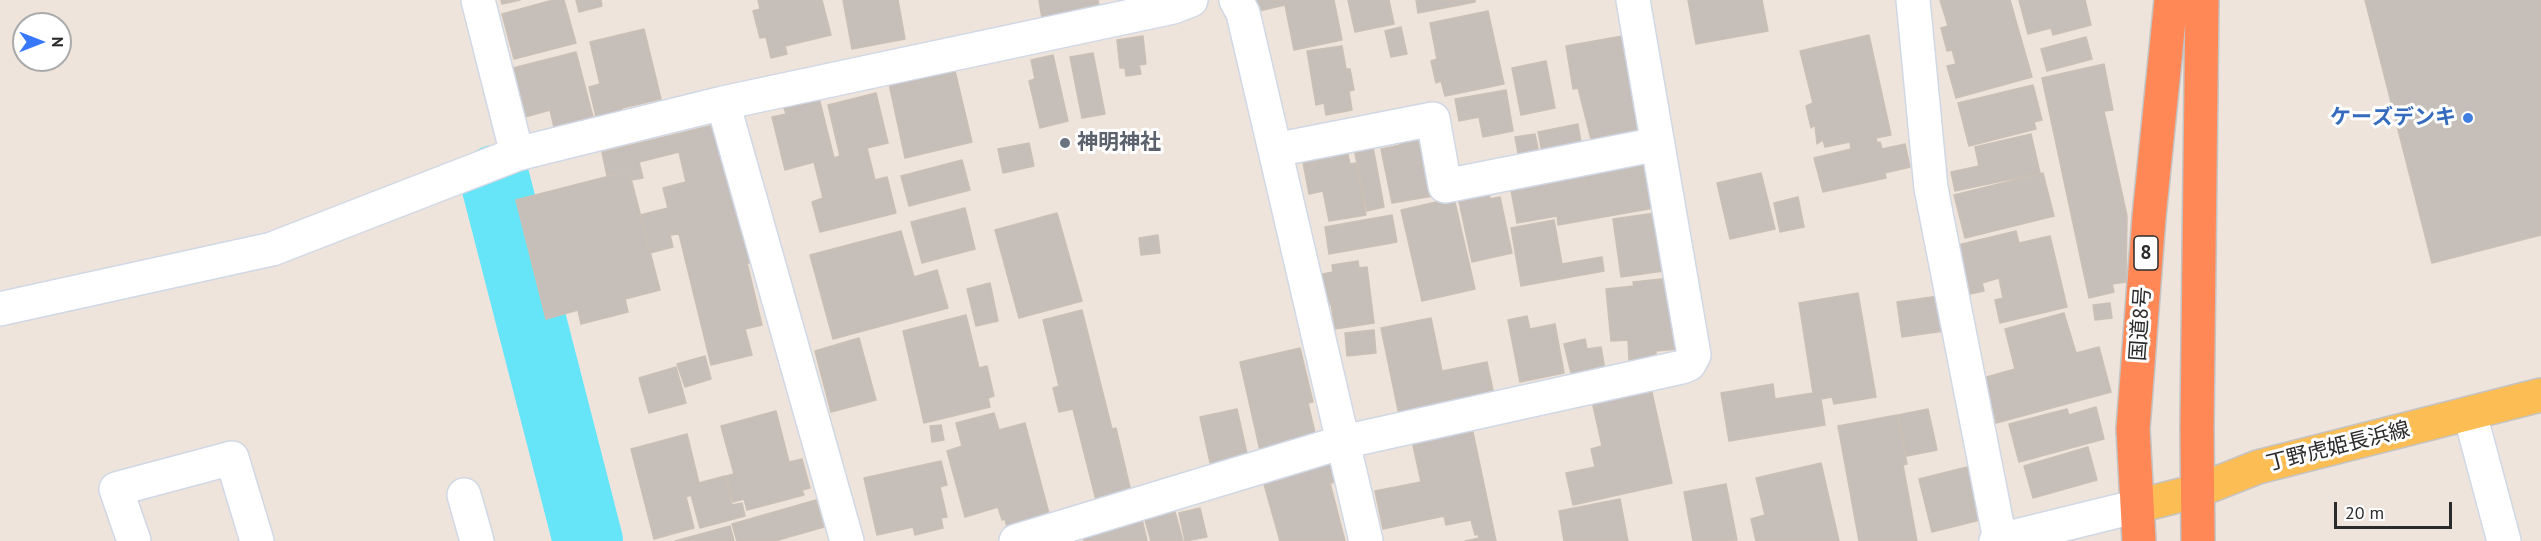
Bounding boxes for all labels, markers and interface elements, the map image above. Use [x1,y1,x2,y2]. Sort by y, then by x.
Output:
north arrow [12,12,72,72]
text: N [48,37,68,47]
place label: ケーズデンキ [2330,105,2456,131]
marker: ケーズデンキ [2461,111,2475,125]
place label: 神明神社 [1077,130,1161,156]
marker: 神明神社 [1058,136,1072,150]
road number: 8 [2134,236,2158,270]
street label: 国道8号 [2126,286,2156,362]
street label: 丁野虎姫長浜線 [2264,417,2412,477]
scale bar [2337,490,2456,528]
text: 20 m [2345,501,2384,524]

